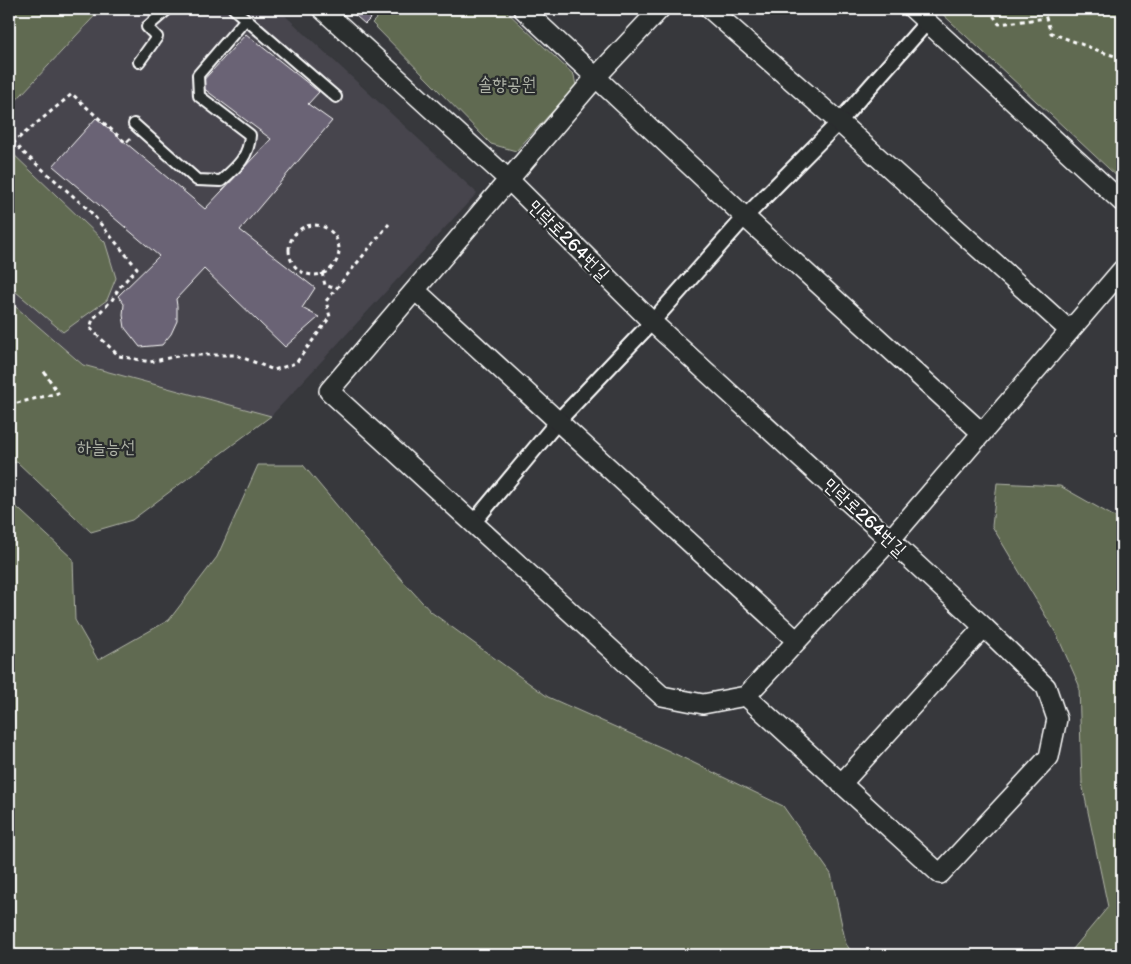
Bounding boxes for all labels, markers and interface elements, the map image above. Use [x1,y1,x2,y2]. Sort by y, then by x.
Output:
park label: 솔향공원 [478,74,536,95]
street label: 민락로264번길 [524,196,614,285]
park label: 하늘능선 [77,437,135,458]
street label: 민락로264번길 [819,474,911,561]

